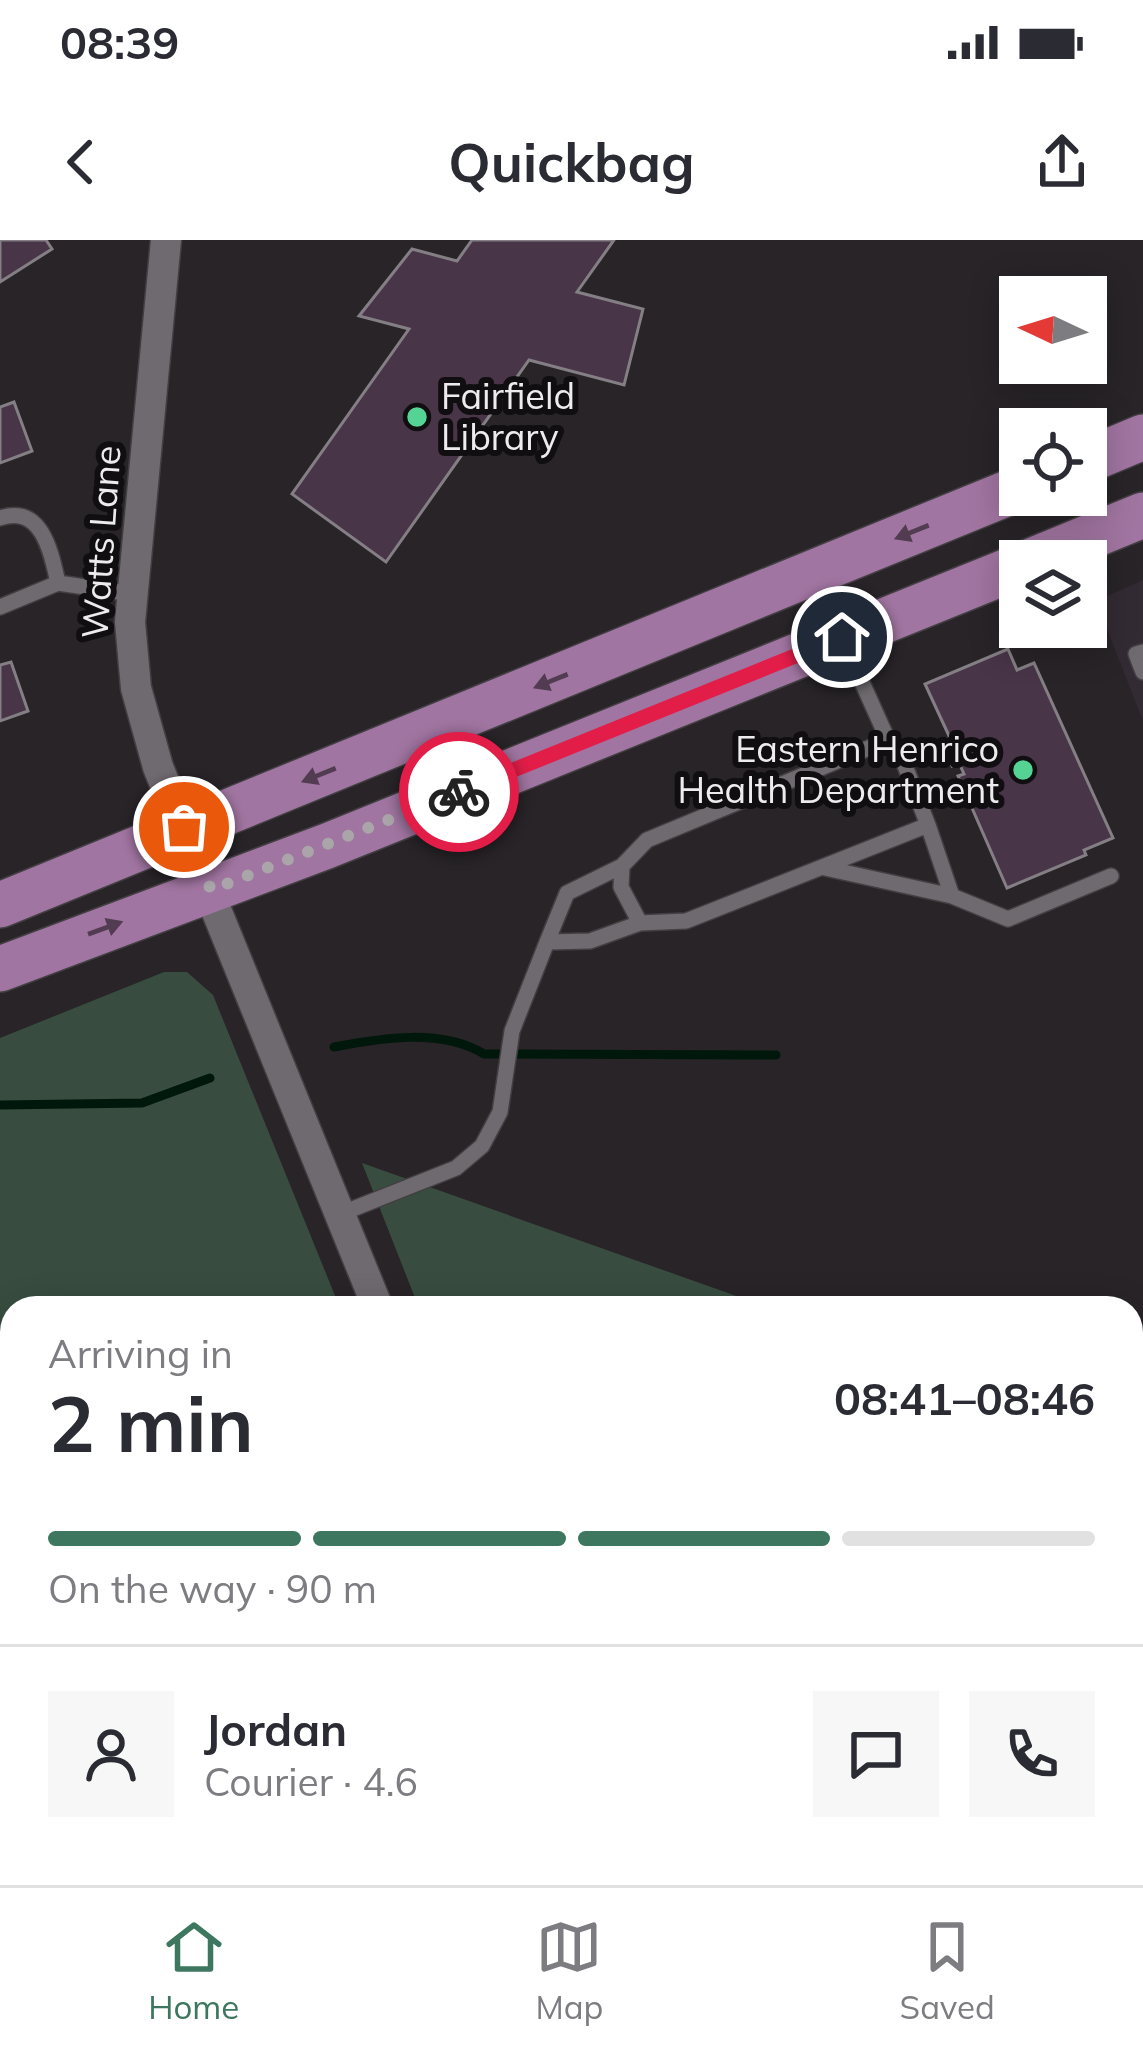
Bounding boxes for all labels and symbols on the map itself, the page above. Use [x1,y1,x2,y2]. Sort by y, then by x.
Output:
north arrow [999,276,1107,384]
place label: Fairfield Library [441,373,575,459]
marker: Fairfield Library [404,404,430,430]
street label: Watts Lane [71,444,130,640]
one-way arrow [893,523,929,542]
pin [791,586,893,688]
one-way arrow [533,672,569,691]
place label: Eastern Henrico Health Department [677,726,999,812]
courier [399,732,519,852]
marker: Eastern Henrico Health Department [1010,757,1036,783]
one-way arrow [300,766,336,785]
pin [133,776,235,878]
one-way arrow [87,918,123,936]

